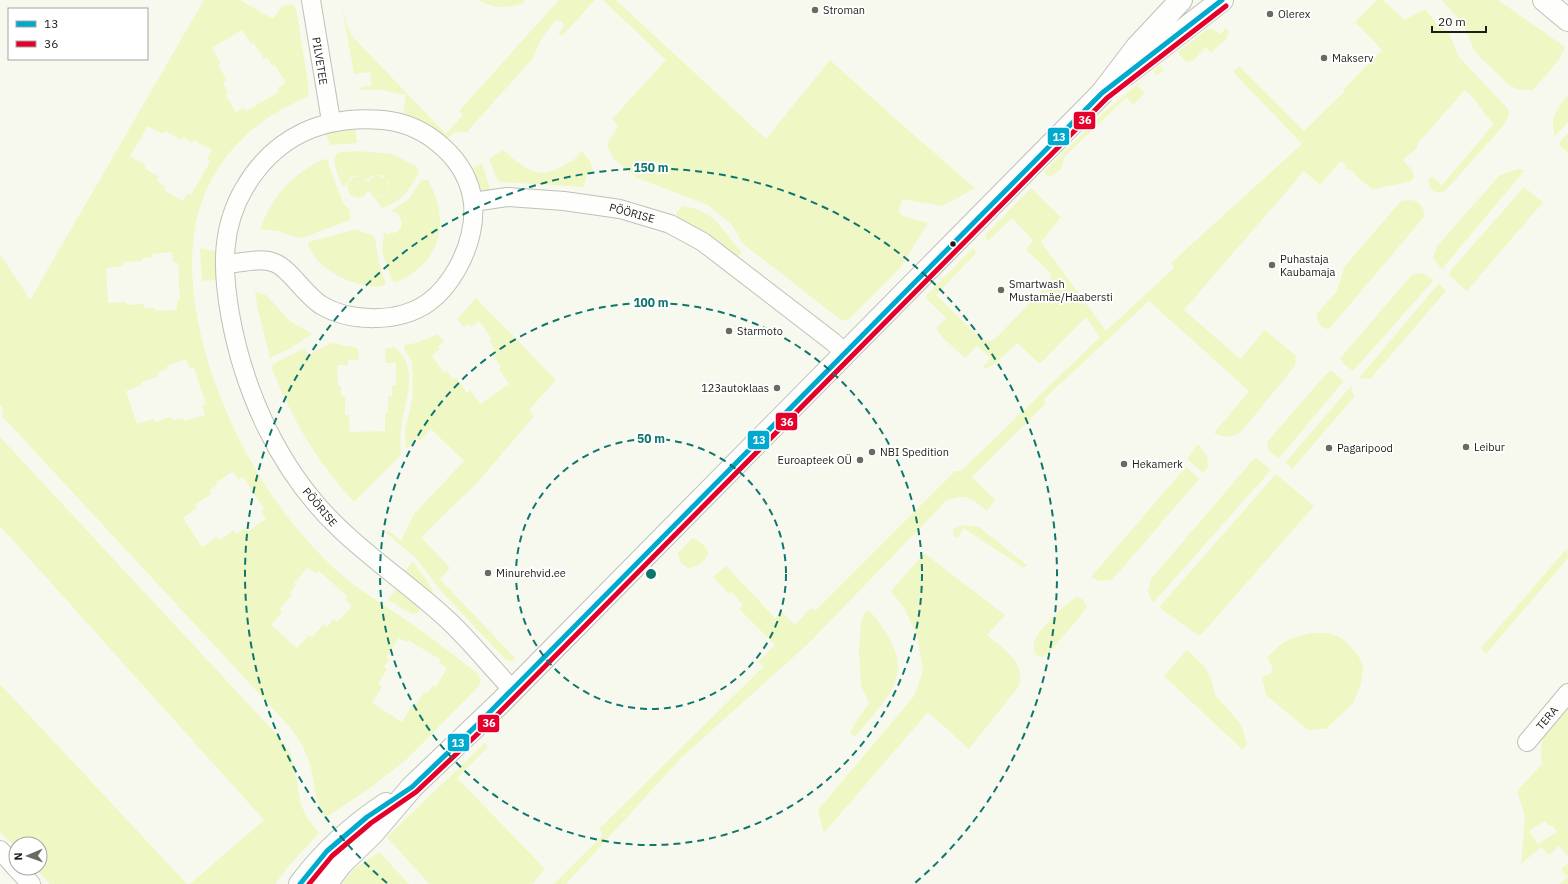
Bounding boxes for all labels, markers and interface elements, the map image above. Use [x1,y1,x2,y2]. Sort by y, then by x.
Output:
place label: Stroman [823,3,865,17]
marker: Stroman [810,5,820,15]
place label: Olerex [1278,7,1311,21]
legend [8,8,148,60]
scale bar [1432,8,1486,34]
marker: Olerex [1265,9,1275,19]
text: 20 m [1438,14,1466,29]
text: 13 [44,16,58,31]
text: 36 [44,36,58,51]
street label: PILVETEE [309,36,331,86]
place label: Makserv [1332,51,1374,65]
marker: Makserv [1319,53,1329,63]
line badge: 36 [1073,111,1096,130]
text: 36 [1078,113,1092,127]
line badge: 13 [1047,127,1070,146]
text: 13 [1052,130,1066,144]
text: 150 m [633,160,669,175]
street label: PÖÖRISE [608,200,656,226]
unlabelled marker [948,239,958,249]
place label: Puhastaja Kaubamaja [1280,252,1335,279]
marker: Puhastaja Kaubamaja [1267,260,1277,270]
place label: Smartwash Mustamäe/Haabersti [1009,277,1113,304]
marker: Smartwash Mustamäe/Haabersti [996,285,1006,295]
text: 100 m [633,295,669,310]
place label: Starmoto [737,324,783,338]
marker: Starmoto [724,326,734,336]
place label: 123autoklaas [701,381,769,395]
marker: 123autoklaas [772,383,782,393]
line badge: 36 [775,412,798,431]
text: 36 [780,415,794,429]
line badge: 13 [747,430,770,450]
text: 50 m [637,431,665,446]
text: 13 [752,433,766,447]
place label: Leibur [1474,440,1505,454]
place label: Pagaripood [1337,441,1393,455]
marker: Leibur [1461,442,1471,452]
marker: Pagaripood [1324,443,1334,453]
place label: NBI Spedition [880,445,949,459]
marker: NBI Spedition [867,447,877,457]
place label: Euroapteek OÜ [777,453,852,467]
marker: Euroapteek OÜ [855,455,865,465]
place label: Hekamerk [1132,457,1183,471]
marker: Hekamerk [1119,459,1129,469]
street label: PÖÖRISE [300,485,340,529]
place label: Minurehvid.ee [496,566,566,580]
centre of rings [644,567,658,581]
marker: Minurehvid.ee [483,568,493,578]
street label: TERA [1533,703,1561,733]
line badge: 36 [477,714,500,733]
text: 36 [482,716,496,730]
line badge: 13 [447,733,470,752]
text: 13 [451,736,465,750]
north arrow [8,836,48,876]
text: N [11,852,25,861]

